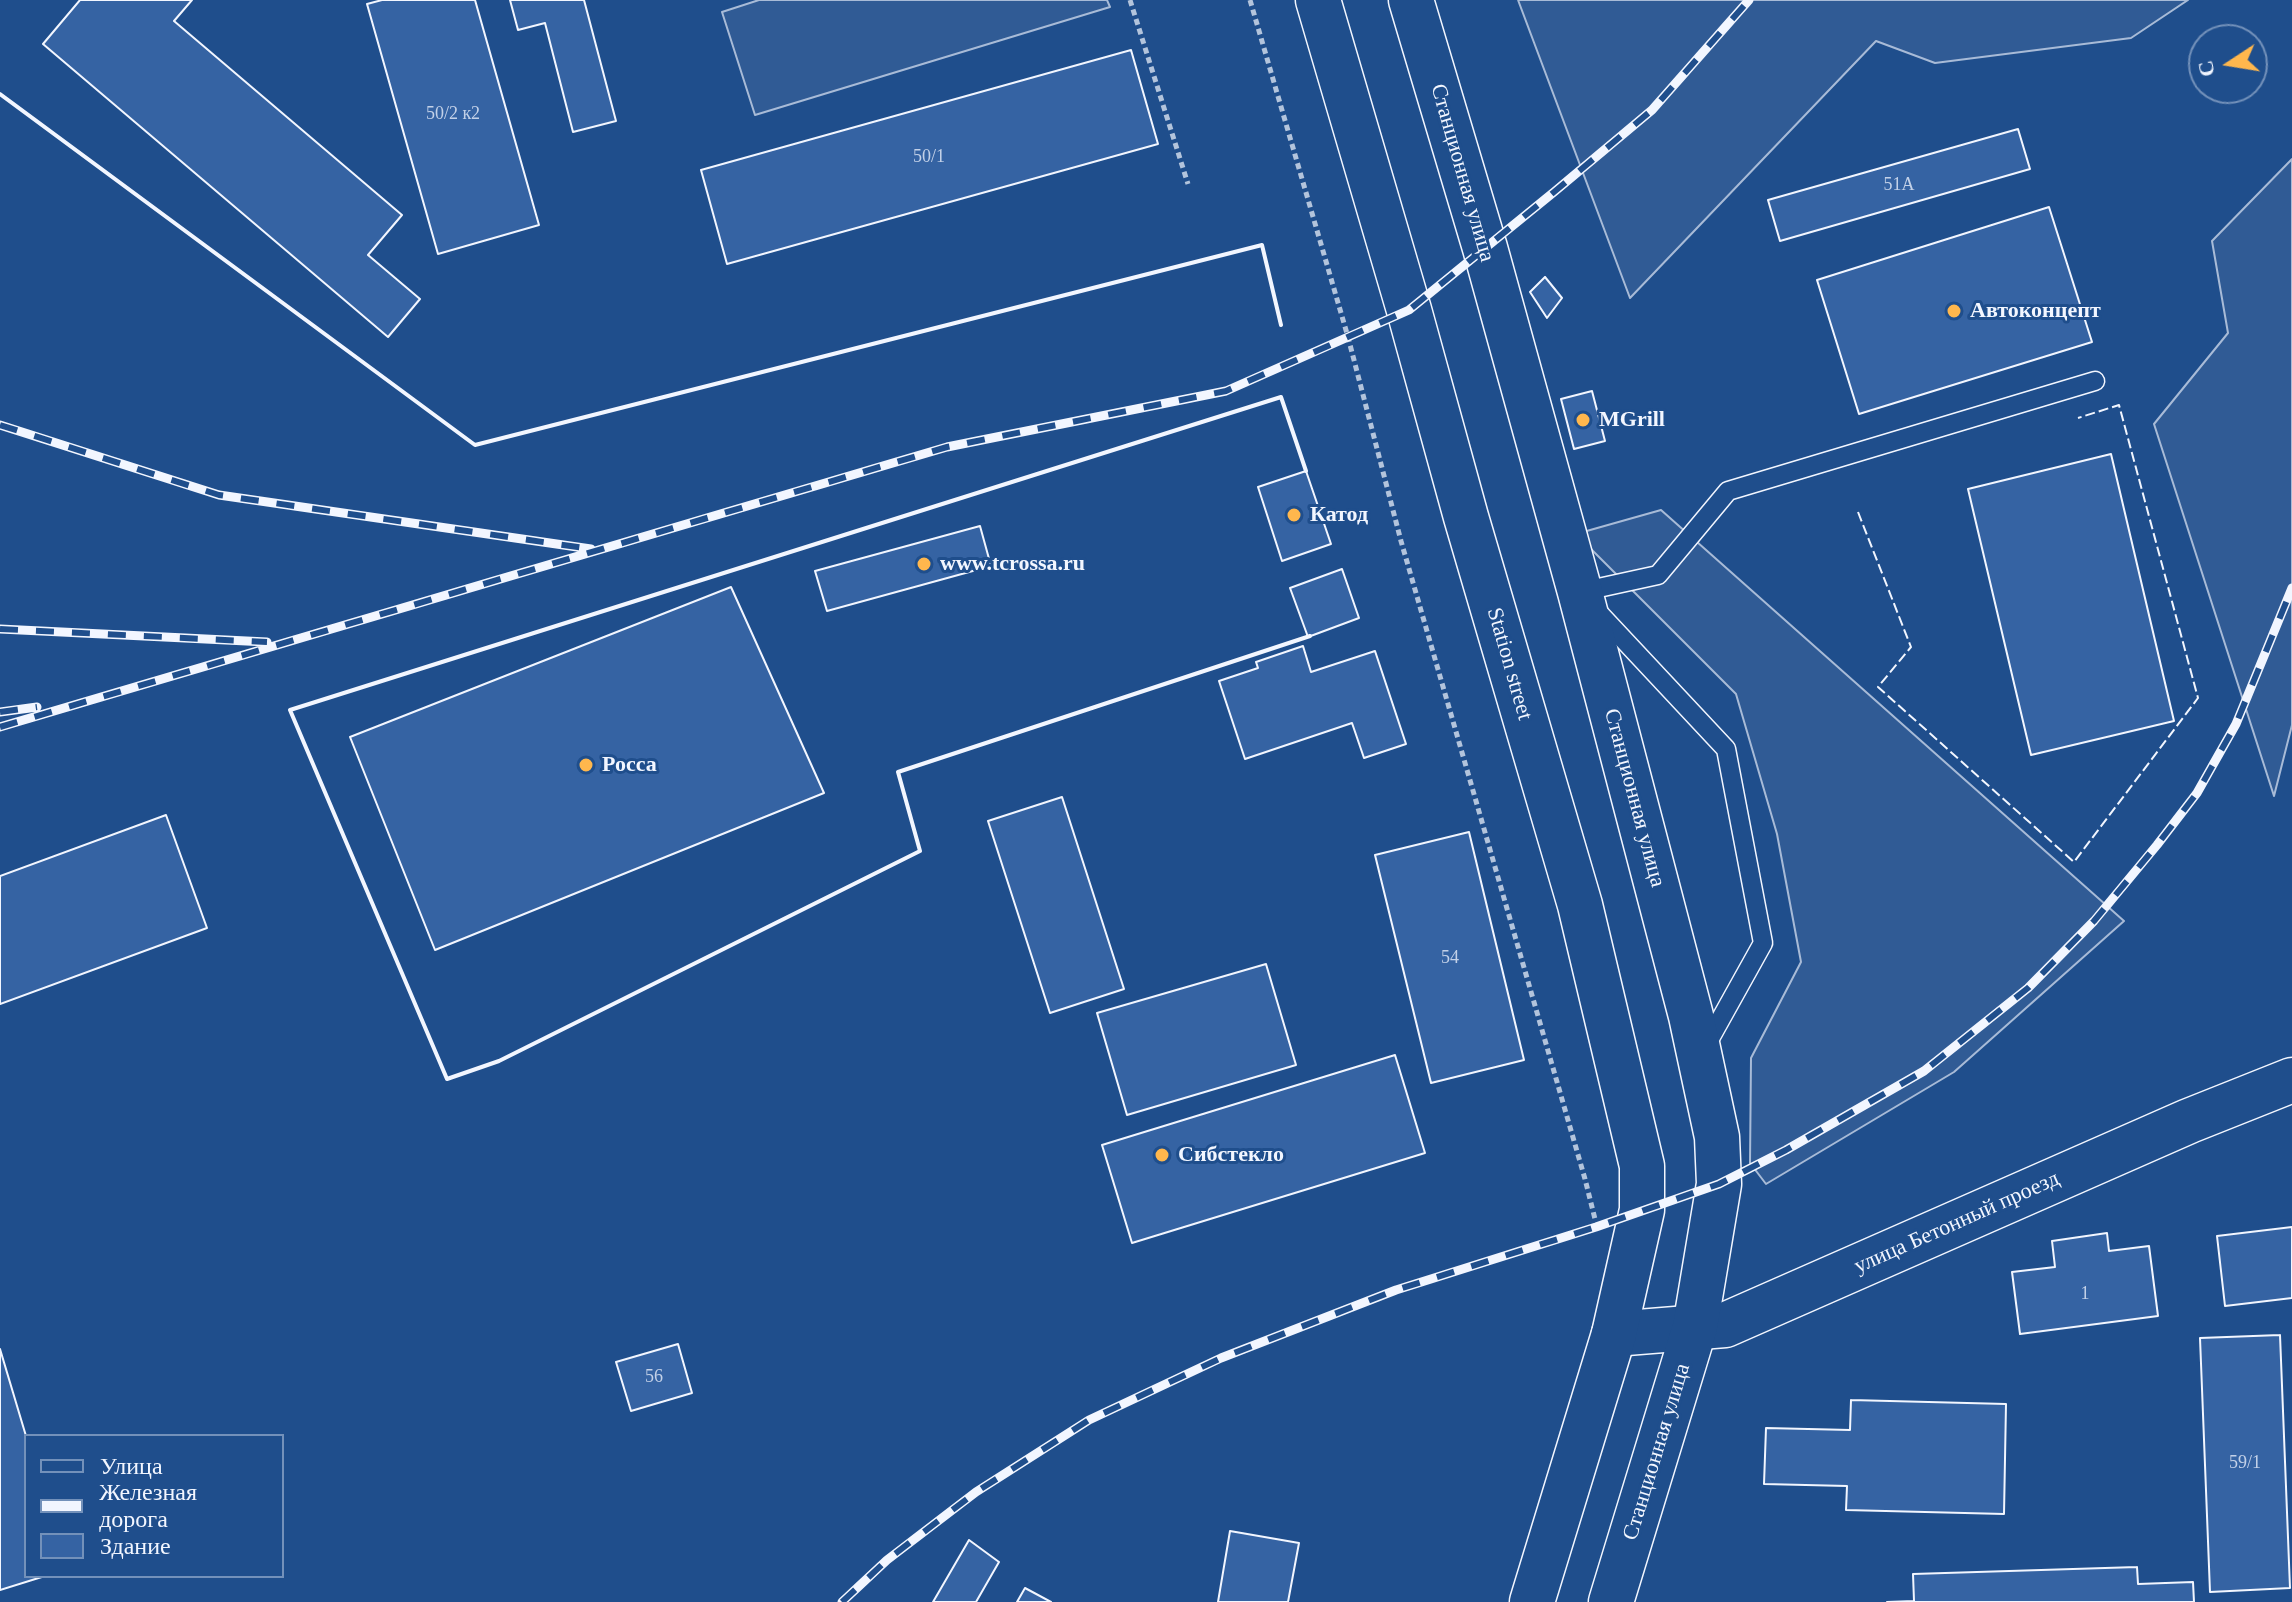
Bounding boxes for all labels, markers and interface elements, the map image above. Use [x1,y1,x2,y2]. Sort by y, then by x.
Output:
north arrow [2188,24,2268,104]
text: С [2192,58,2220,79]
street label: Станционная улица [1424,81,1500,265]
house number: 50/2 к2 [426,103,480,125]
house number: 50/1 [913,146,945,168]
house number: 51А [1884,174,1914,196]
place label: Автоконцепт [1970,298,2101,324]
marker: Автоконцепт [1945,302,1963,320]
place label: MGrill [1599,407,1665,433]
marker: MGrill [1574,411,1592,429]
place label: Катод [1310,502,1368,528]
marker: Катод [1285,506,1303,524]
place label: www.tcrossa.ru [940,551,1085,577]
marker: www.tcrossa.ru [915,555,933,573]
street label: Station street [1480,605,1538,723]
street label: Станционная улица [1597,706,1671,890]
place label: Росса [602,752,657,778]
marker: Росса [577,756,595,774]
house number: 54 [1441,947,1459,969]
place label: Сибстекло [1178,1142,1284,1168]
marker: Сибстекло [1153,1146,1171,1164]
street label: улица Бетонный проезд [1850,1166,2064,1280]
house number: 1 [2080,1283,2090,1305]
street label: Станционная улица [1618,1360,1696,1544]
house number: 56 [645,1366,663,1388]
legend [24,1434,284,1578]
house number: 59/1 [2229,1452,2261,1474]
text: Улица [100,1453,163,1479]
text: Железная дорога [99,1479,197,1532]
text: Здание [100,1533,171,1559]

